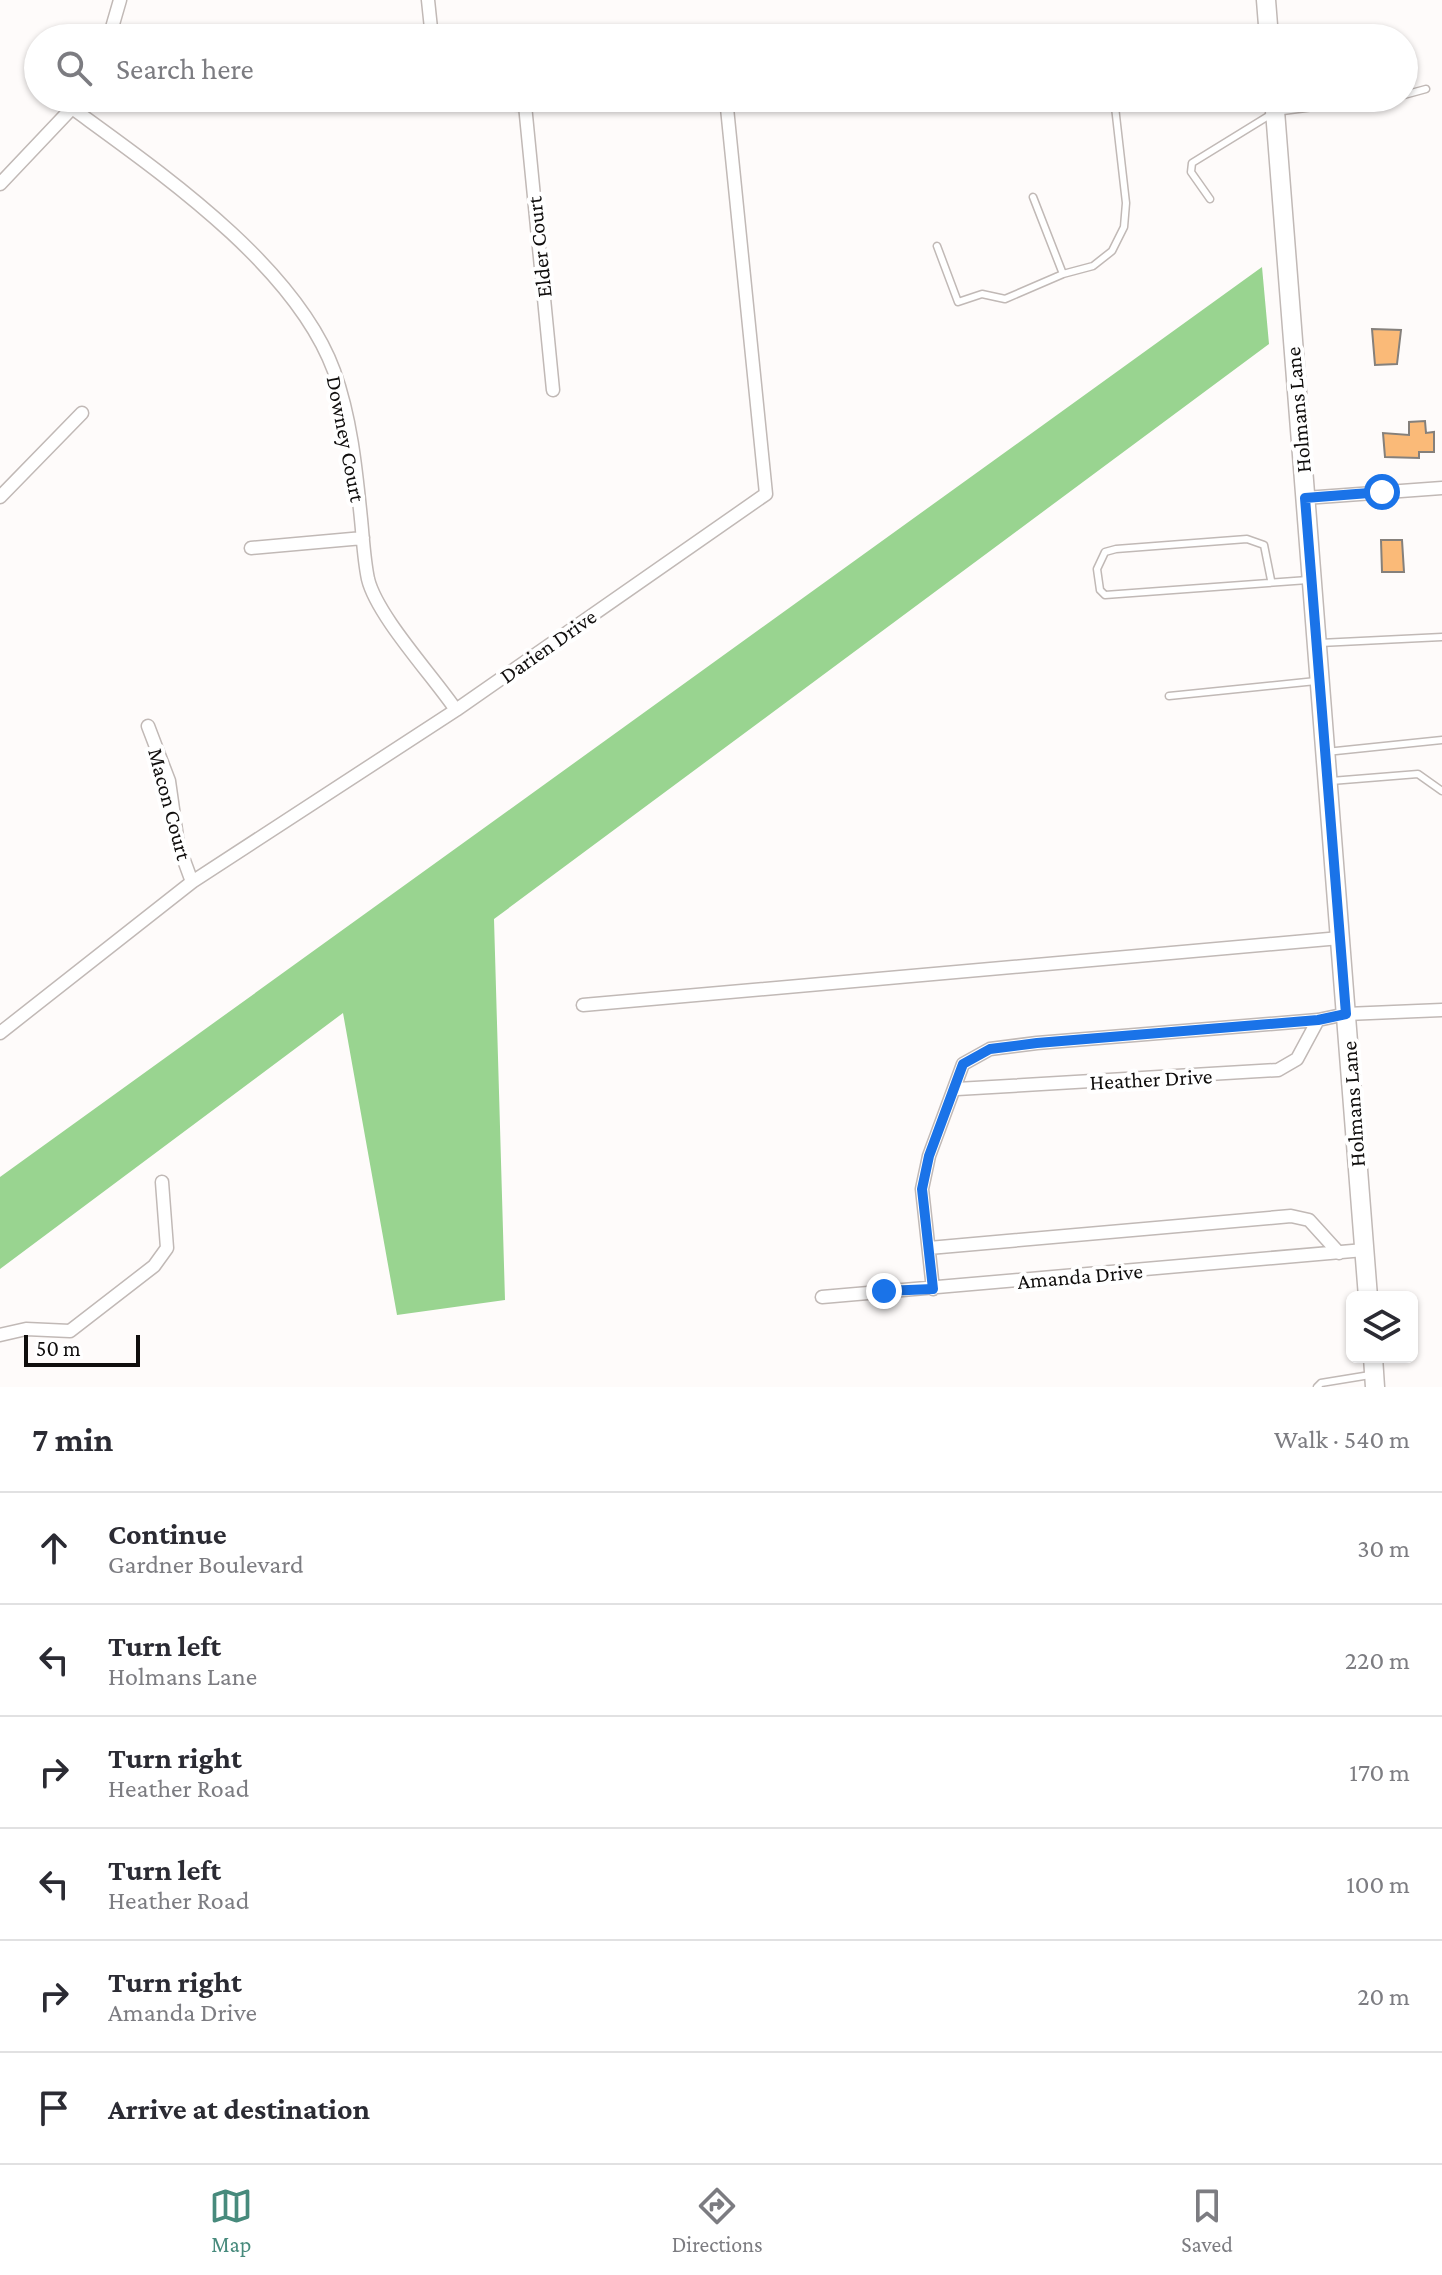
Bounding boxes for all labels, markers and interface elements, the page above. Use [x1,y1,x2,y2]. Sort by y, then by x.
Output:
search box [24,24,1418,112]
icon: search [52,46,96,90]
text: Search here [116,52,254,85]
street label: Elder Court [521,195,557,299]
street label: Holmans Lane [1280,346,1316,474]
street label: Downey Court [322,374,371,505]
route start [1364,474,1400,510]
street label: Darien Drive [495,604,601,688]
street label: Macon Court [143,745,197,863]
street label: Holmans Lane [1336,1040,1370,1168]
street label: Heather Drive [1089,1063,1213,1095]
street label: Amanda Drive [1016,1258,1144,1294]
route end [866,1273,902,1309]
map controls [1346,1291,1418,1363]
button: layers [1346,1291,1418,1363]
scale bar [24,1331,140,1367]
text: 50 m [36,1336,81,1361]
text: 7 min [32,1421,113,1458]
text: Walk · 540 m [1274,1425,1410,1454]
text: Continue [108,1517,227,1550]
icon: ahead [32,1526,76,1570]
text: 30 m [1357,1534,1410,1563]
text: Gardner Boulevard [108,1550,304,1579]
text: Turn left [108,1629,221,1662]
icon: left [32,1638,76,1682]
text: 220 m [1345,1646,1410,1675]
text: Holmans Lane [108,1662,257,1691]
text: Turn right [108,1741,242,1774]
icon: right [32,1750,76,1794]
text: 170 m [1349,1758,1410,1787]
text: Heather Road [108,1774,249,1803]
text: Turn left [108,1853,221,1886]
icon: left [32,1862,76,1906]
text: 100 m [1346,1870,1410,1899]
text: Heather Road [108,1886,249,1915]
text: Turn right [108,1965,242,1998]
icon: right [32,1974,76,2018]
text: 20 m [1357,1982,1410,2011]
text: Amanda Drive [108,1998,257,2027]
icon: arrive [32,2086,76,2130]
text: Arrive at destination [108,2092,370,2125]
tab: Map [209,2184,253,2257]
tab: Directions [672,2184,763,2257]
tab: Saved [1181,2184,1233,2257]

